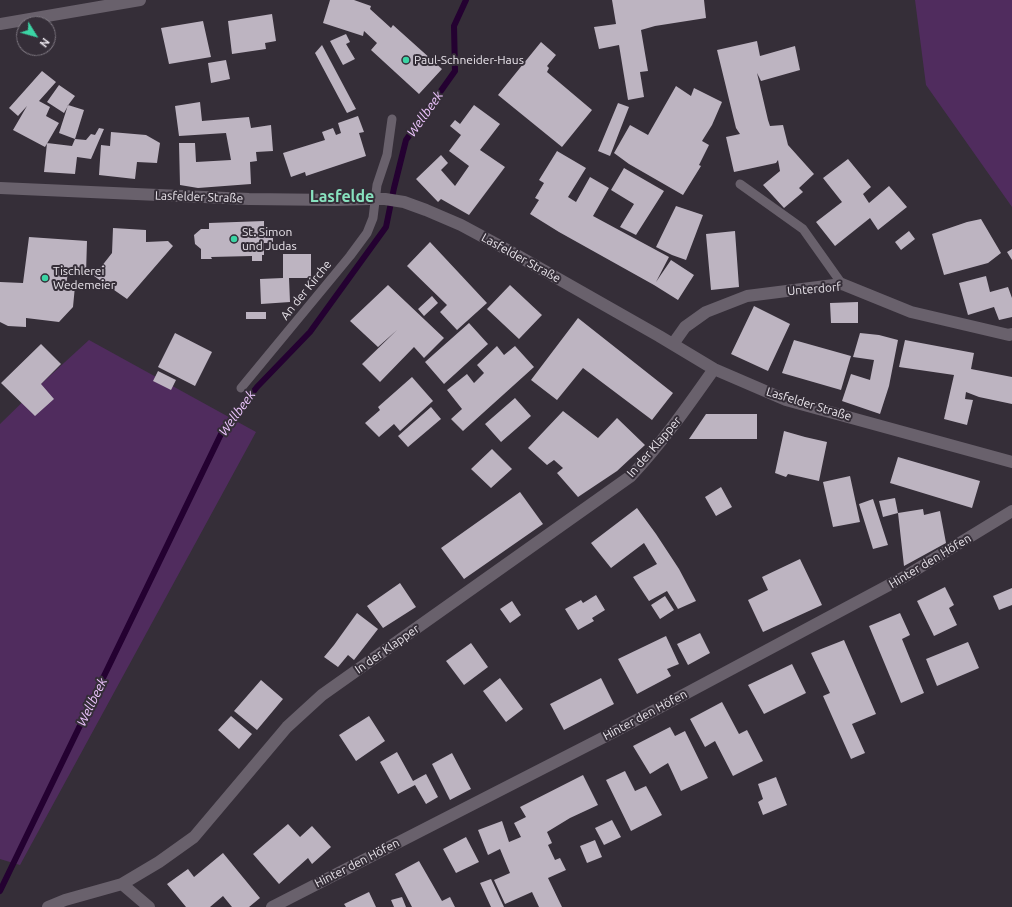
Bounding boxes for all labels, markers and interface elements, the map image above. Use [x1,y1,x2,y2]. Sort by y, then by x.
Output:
north arrow [16,16,56,56]
text: N [38,36,52,50]
place label: Paul-Schneider-Haus [414,53,524,67]
marker: Paul-Schneider-Haus [401,55,411,65]
water label: Wellbeek [404,88,446,140]
district label: Lasfelde [310,187,374,207]
street label: Lasfelder Straße [155,188,243,206]
place label: St. Simon und Judas [242,225,297,253]
street label: Lasfelder Straße [479,230,563,286]
marker: St. Simon und Judas [229,234,239,244]
street label: An der Kirche [278,257,334,323]
place label: Tischlerei Wedemeier [53,264,115,292]
marker: Tischlerei Wedemeier [40,273,50,283]
street label: Unterdorf [786,279,842,299]
street label: Lasfelder Straße [765,384,853,424]
water label: Wellbeek [215,387,259,439]
street label: In der Klapper [624,414,684,480]
street label: Hinter den Höfen [886,531,974,591]
street label: In der Klapper [352,621,422,677]
water label: Wellbeek [74,675,110,729]
street label: Hinter den Höfen [600,687,690,743]
street label: Hinter den Höfen [312,835,402,891]

